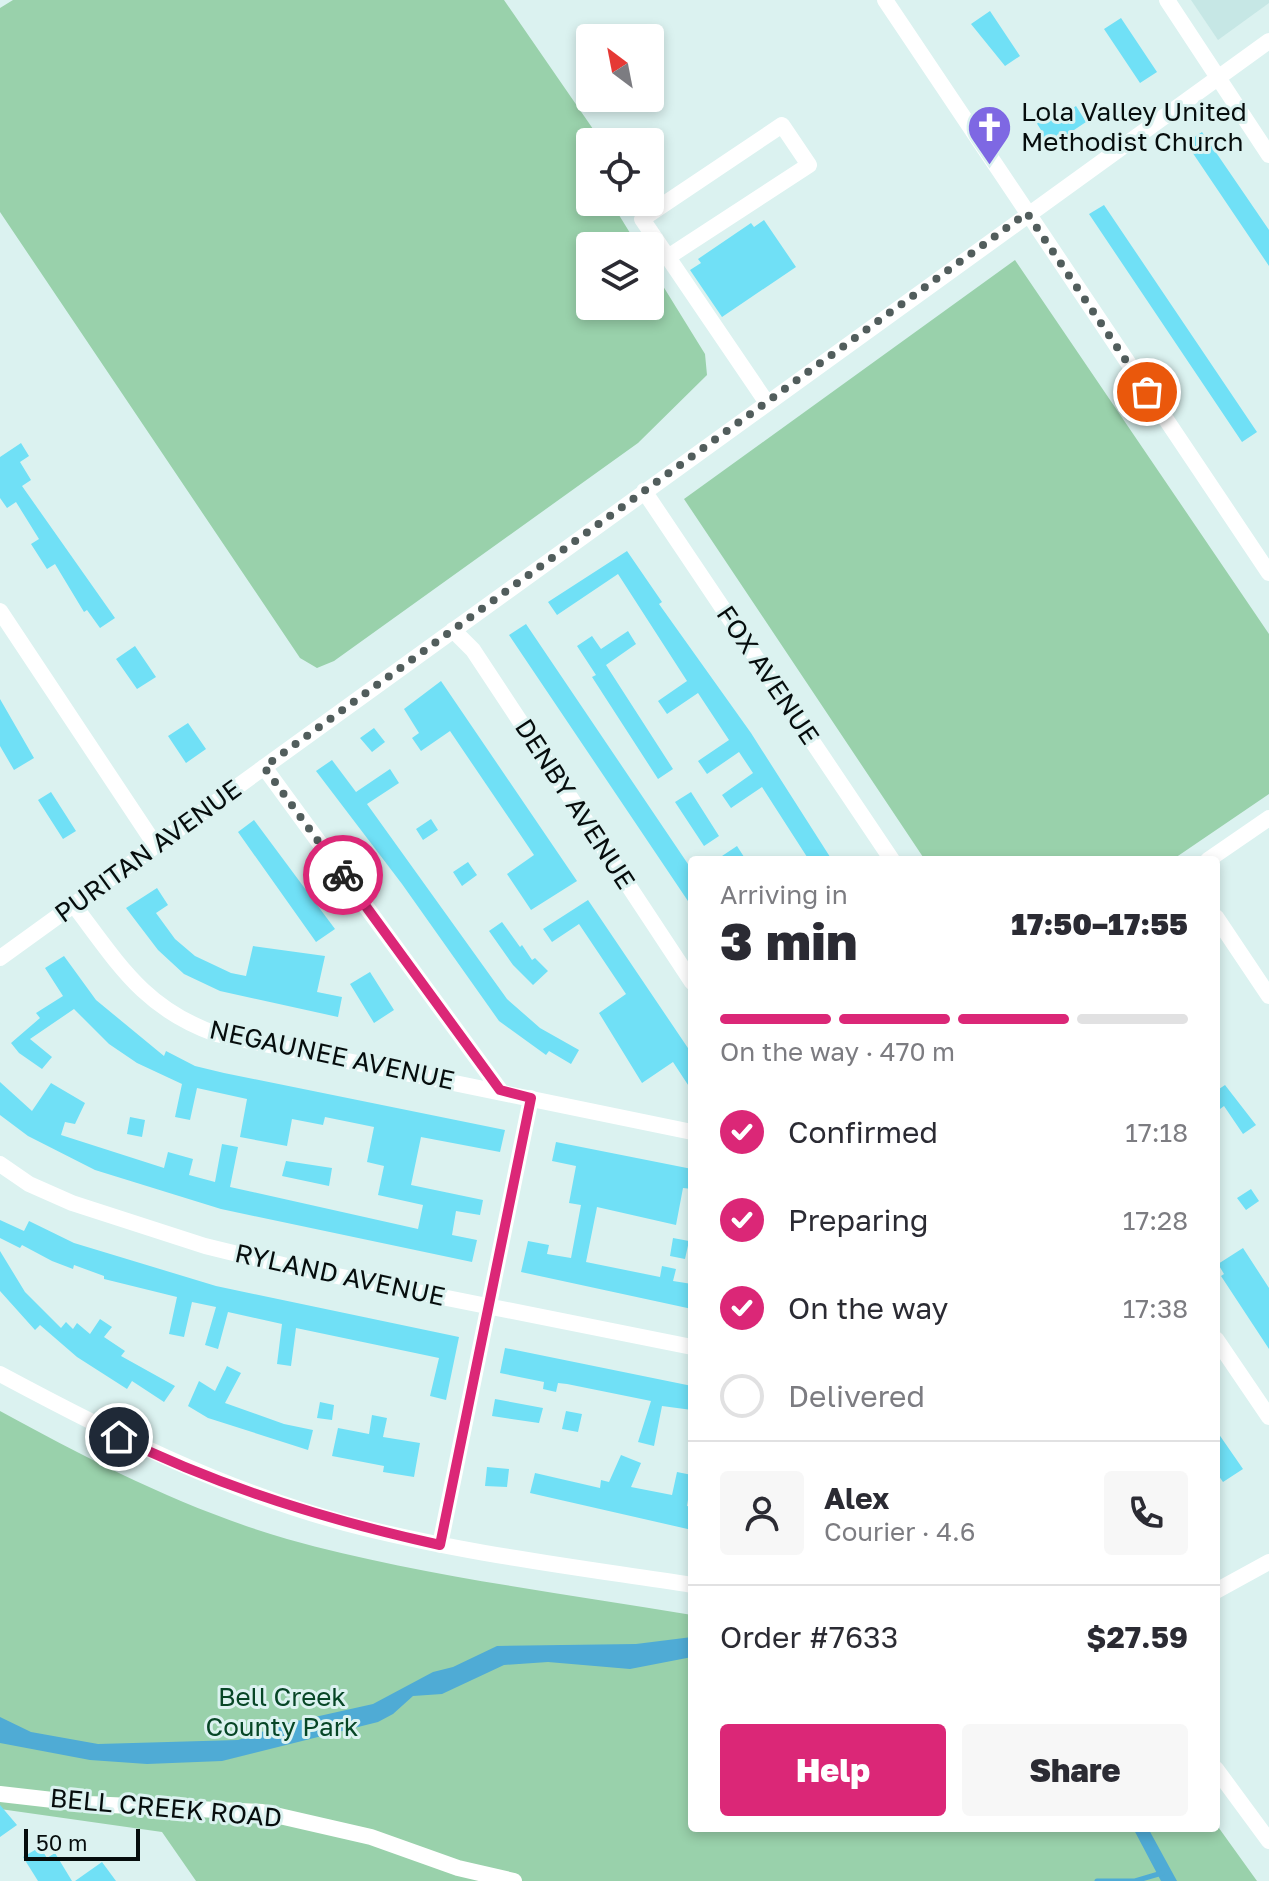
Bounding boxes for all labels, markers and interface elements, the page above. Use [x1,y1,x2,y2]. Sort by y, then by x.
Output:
north arrow [576,24,664,112]
map controls [576,24,664,320]
place label: Lola Valley United Methodist Church [1021,96,1247,157]
church icon: Lola Valley United Methodist Church [966,103,1014,166]
button: locate [576,128,664,216]
button: layers [576,232,664,320]
pin [1113,358,1181,426]
icon: bag [1125,370,1169,414]
street label: FOX AVENUE [711,599,826,750]
street label: DENBY AVENUE [509,713,642,894]
street label: PURITAN AVENUE [49,773,247,929]
courier [303,835,383,915]
icon: bike [321,853,365,897]
text: Arriving in [720,879,848,910]
text: 17:50–17:55 [1011,906,1188,942]
text: 3 min [720,909,857,971]
street label: NEGAUNEE AVENUE [207,1013,458,1096]
text: On the way · 470 m [720,1036,955,1067]
icon: check [720,1110,764,1154]
text: Confirmed [788,1114,938,1150]
text: 17:18 [1125,1117,1188,1148]
icon: check [720,1198,764,1242]
text: Preparing [788,1202,929,1238]
text: 17:28 [1123,1205,1188,1236]
street label: RYLAND AVENUE [232,1237,448,1312]
icon: check [720,1286,764,1330]
text: On the way [788,1290,948,1326]
text: 17:38 [1123,1293,1188,1324]
text: Delivered [788,1378,925,1414]
pin [85,1403,153,1471]
icon: home [97,1415,141,1459]
button: person [720,1471,804,1555]
button: phone [1104,1471,1188,1555]
text: Alex [824,1480,889,1516]
text: Courier · 4.6 [824,1516,976,1547]
text: Order #7633 [720,1619,898,1655]
text: $27.59 [1086,1619,1188,1655]
park label: Bell Creek County Park [205,1681,359,1742]
button: Help [720,1724,946,1816]
button: Share [962,1724,1188,1816]
street label: BELL CREEK ROAD [49,1782,283,1833]
scale bar [24,1825,140,1861]
text: 50 m [36,1829,87,1856]

